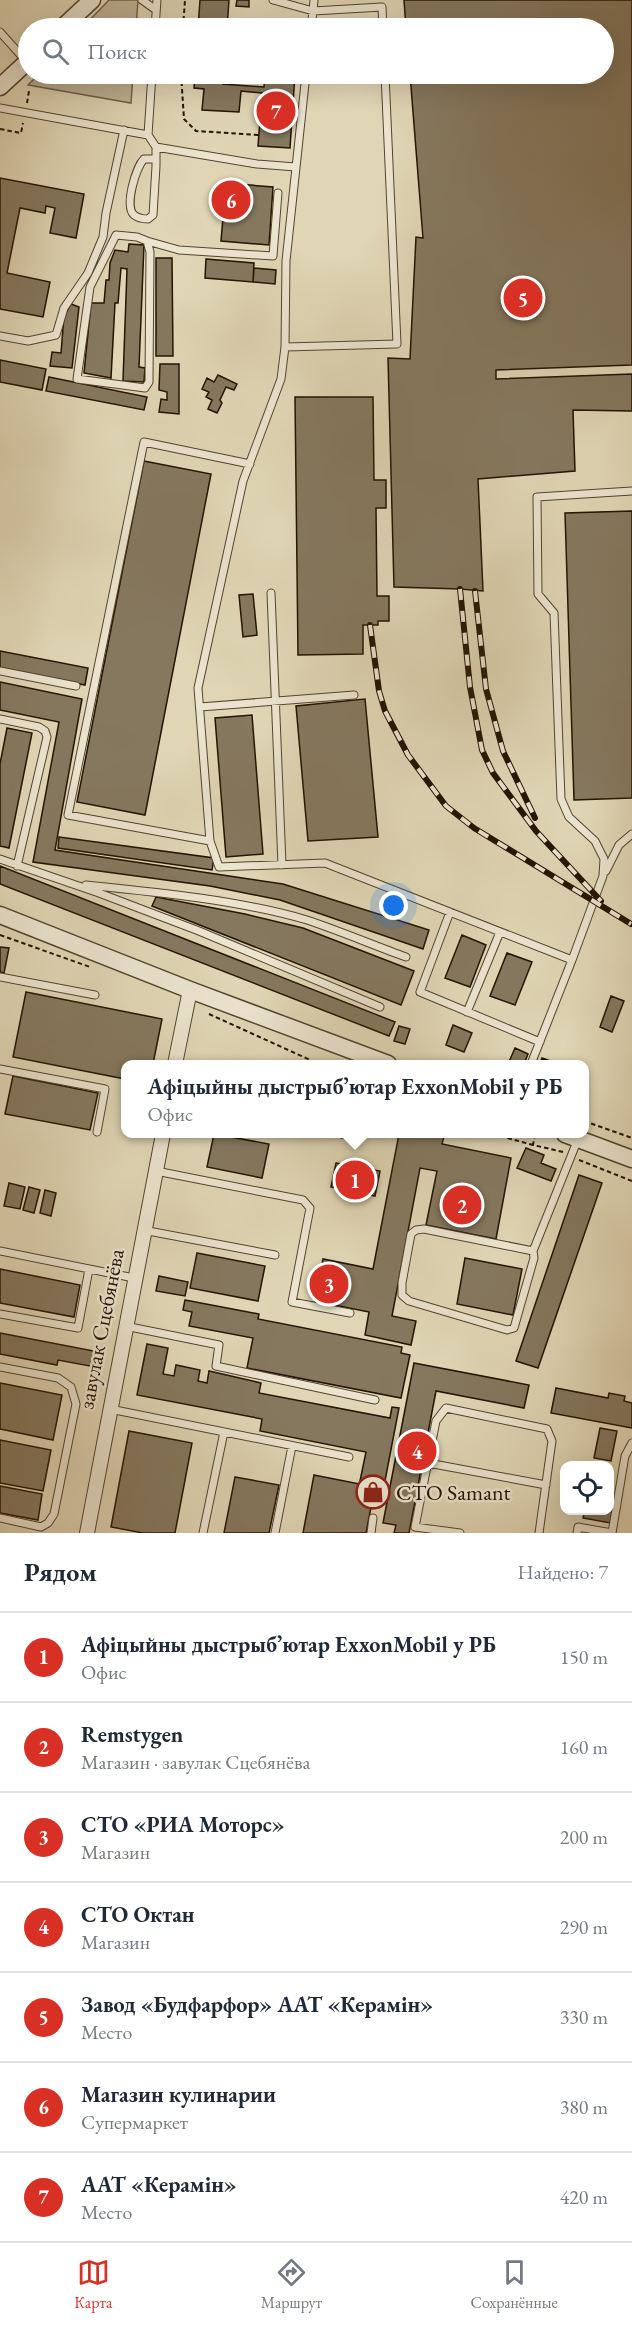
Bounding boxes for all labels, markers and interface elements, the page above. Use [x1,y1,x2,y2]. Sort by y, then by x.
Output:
search box [18,18,614,84]
icon: search [39,35,72,68]
text: Поиск [87,37,147,66]
pin: 7 [256,88,296,134]
pin: 6 [212,178,250,222]
pin: 5 [504,276,542,320]
your location [379,891,408,920]
popup [121,1060,589,1138]
text: Афіцыйны дыстрыбʼютар ExxonMobil у РБ [147,1072,563,1101]
text: Офис [147,1101,193,1127]
pin: 1 [336,1158,374,1202]
pin: 2 [442,1182,482,1228]
street label: завулак Сцебянёва [71,1246,131,1412]
pin: 3 [310,1262,348,1306]
pin: 4 [398,1428,436,1474]
map controls [560,1461,614,1515]
button: locate [560,1461,614,1515]
shop icon: СТО Samant [355,1474,391,1510]
place label: СТО Samant [396,1478,511,1507]
text: Рядом [24,1555,97,1589]
text: Найдено: 7 [517,1559,608,1585]
text: Афіцыйны дыстрыбʼютар ExxonMobil у РБ [81,1630,496,1659]
text: 1 [38,1644,49,1670]
text: 150 m [560,1644,608,1670]
text: Офис [81,1659,127,1685]
text: Remstygen [81,1720,183,1749]
text: 2 [38,1734,49,1760]
text: 160 m [560,1734,608,1760]
text: Магазин · завулак Сцебянёва [81,1749,310,1775]
text: СТО «РИА Моторс» [81,1810,285,1839]
text: 3 [38,1824,49,1850]
text: 200 m [560,1824,608,1850]
text: Магазин [81,1839,150,1865]
text: СТО Октан [81,1900,195,1929]
text: 4 [38,1914,49,1940]
text: 290 m [560,1914,608,1940]
text: Магазин [81,1929,150,1955]
text: Завод «Будфарфор» ААТ «Керамін» [81,1990,433,2019]
text: 5 [38,2004,49,2030]
text: 330 m [560,2004,608,2030]
text: Место [81,2019,132,2045]
text: Магазин кулинарии [81,2080,276,2109]
text: 6 [38,2094,49,2120]
text: 380 m [560,2094,608,2120]
text: Супермаркет [81,2109,188,2135]
text: ААТ «Керамін» [81,2170,237,2199]
text: 7 [38,2184,49,2210]
text: 420 m [560,2184,608,2210]
text: Место [81,2199,132,2225]
tab: Карта [74,2256,112,2313]
tab: Маршрут [261,2256,322,2313]
tab: Сохранённые [471,2256,558,2313]

